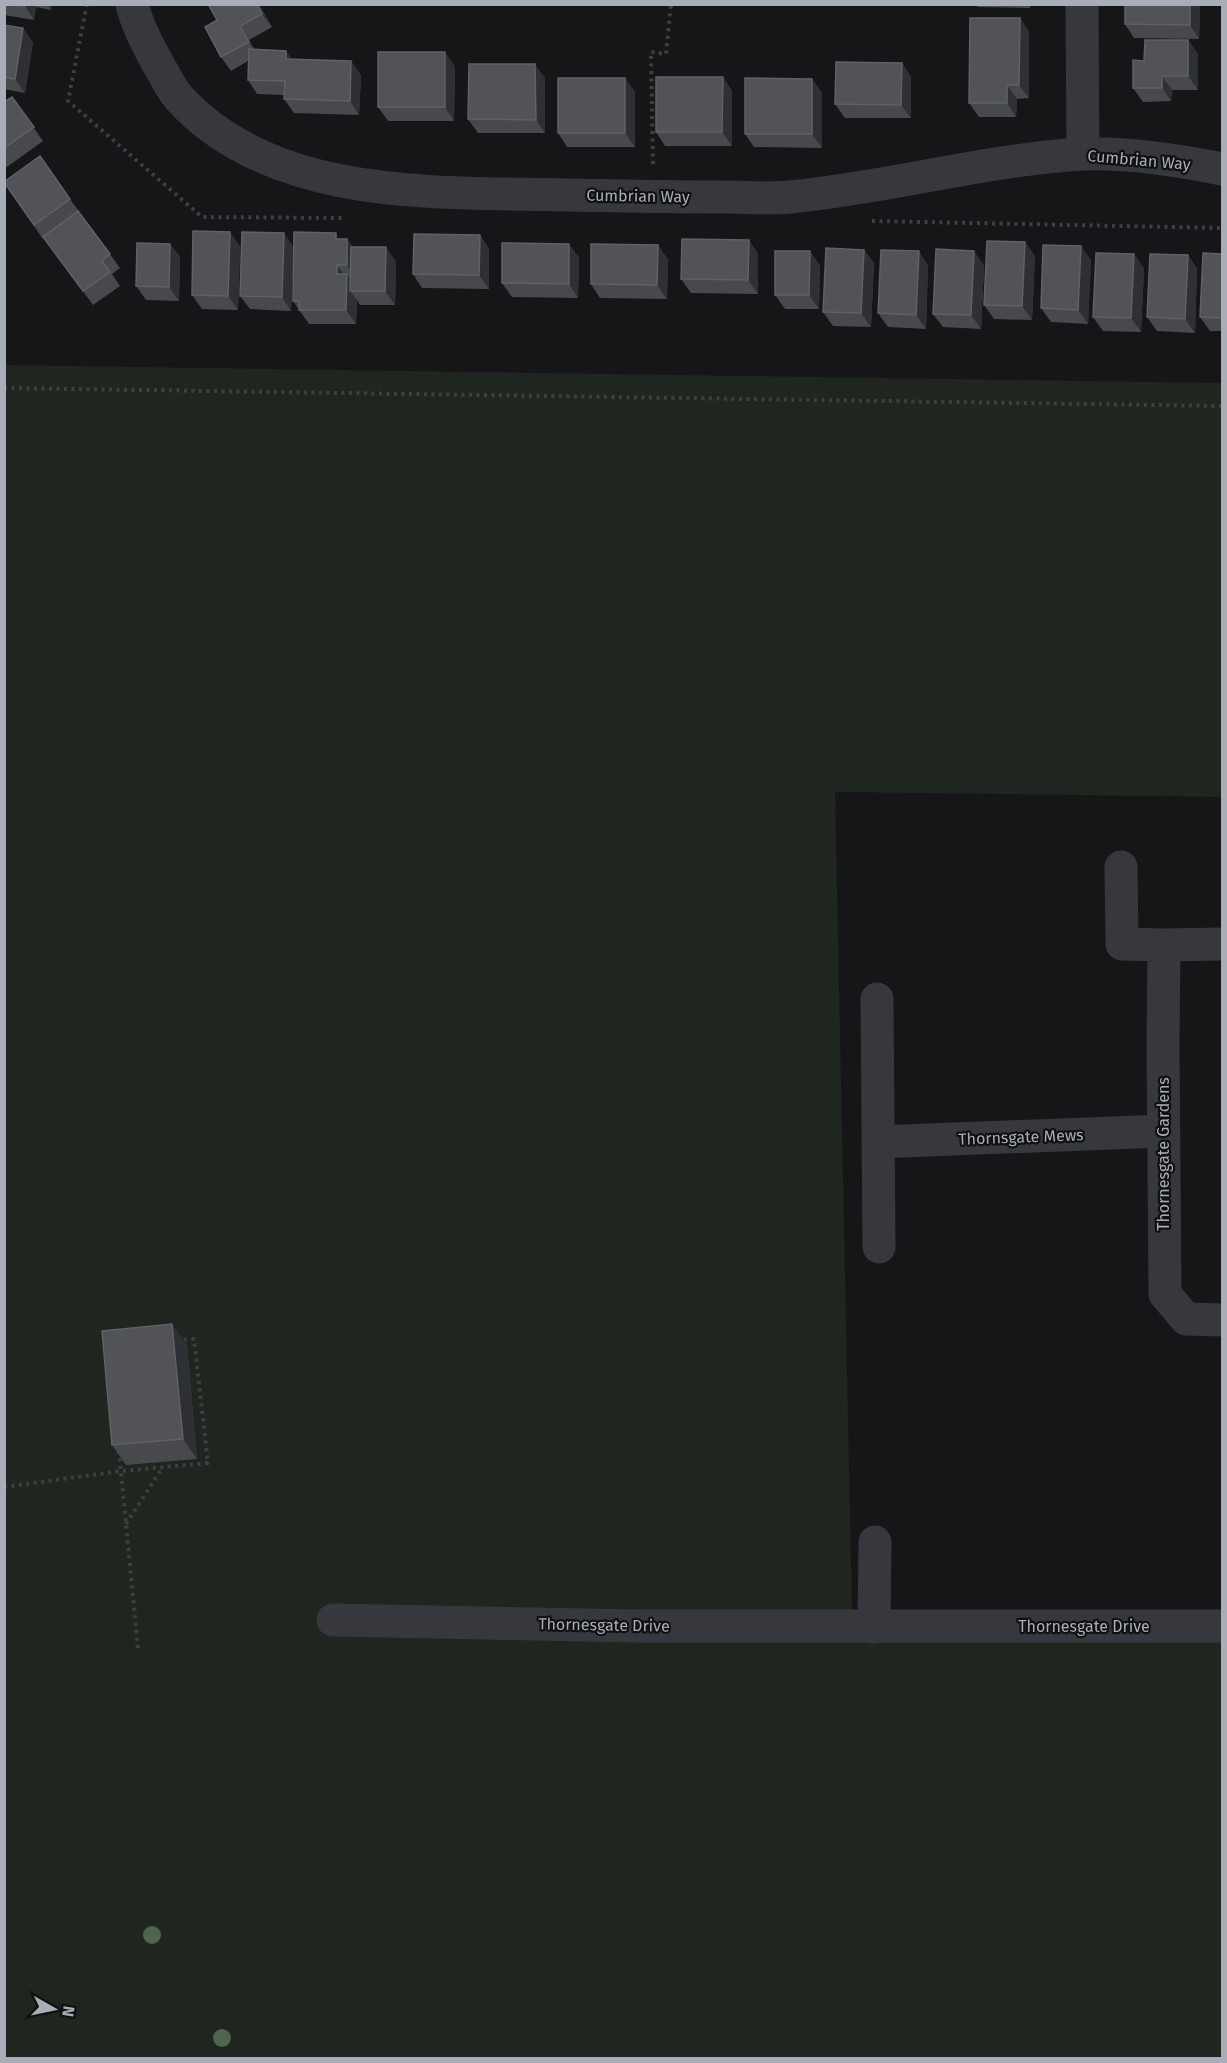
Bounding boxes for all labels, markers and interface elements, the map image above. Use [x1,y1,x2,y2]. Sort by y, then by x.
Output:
street label: Cumbrian Way [1087,146,1191,174]
street label: Cumbrian Way [586,186,690,206]
street label: Thornesgate Gardens [1154,1077,1173,1231]
street label: Thornsgate Mews [958,1125,1084,1149]
street label: Thornesgate Drive [538,1614,670,1636]
street label: Thornesgate Drive [1018,1617,1150,1636]
north arrow [24,1979,84,2039]
text: N [58,2005,79,2018]

